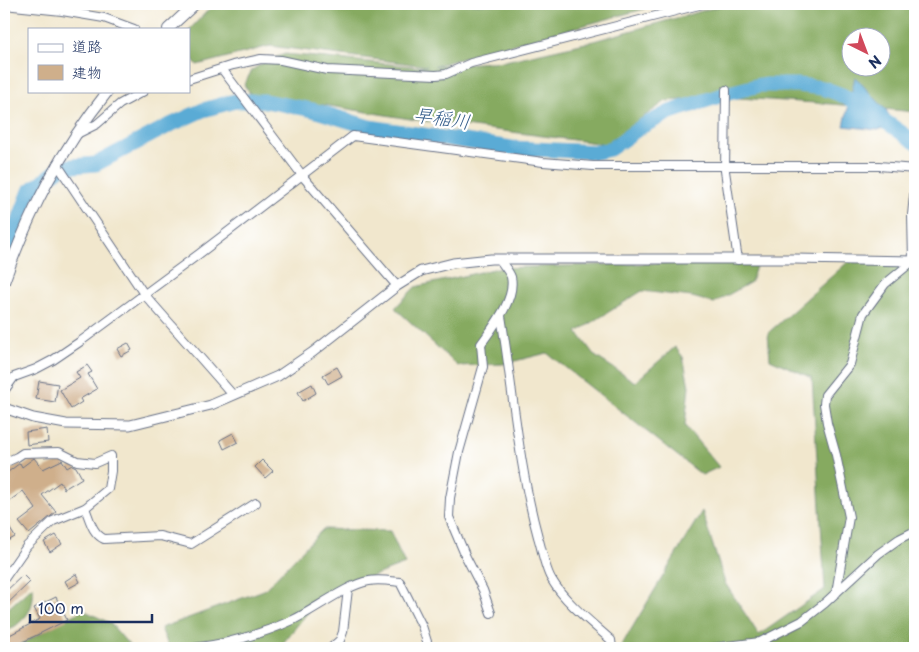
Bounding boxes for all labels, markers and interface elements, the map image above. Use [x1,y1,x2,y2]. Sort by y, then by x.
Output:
legend [28,28,190,92]
north arrow [842,28,892,78]
text: 道路 [72,34,102,57]
text: N [864,51,886,74]
text: 建物 [72,60,102,83]
water label: 早稲川 [412,99,472,135]
scale bar [30,592,152,624]
text: 100 m [38,596,84,619]

